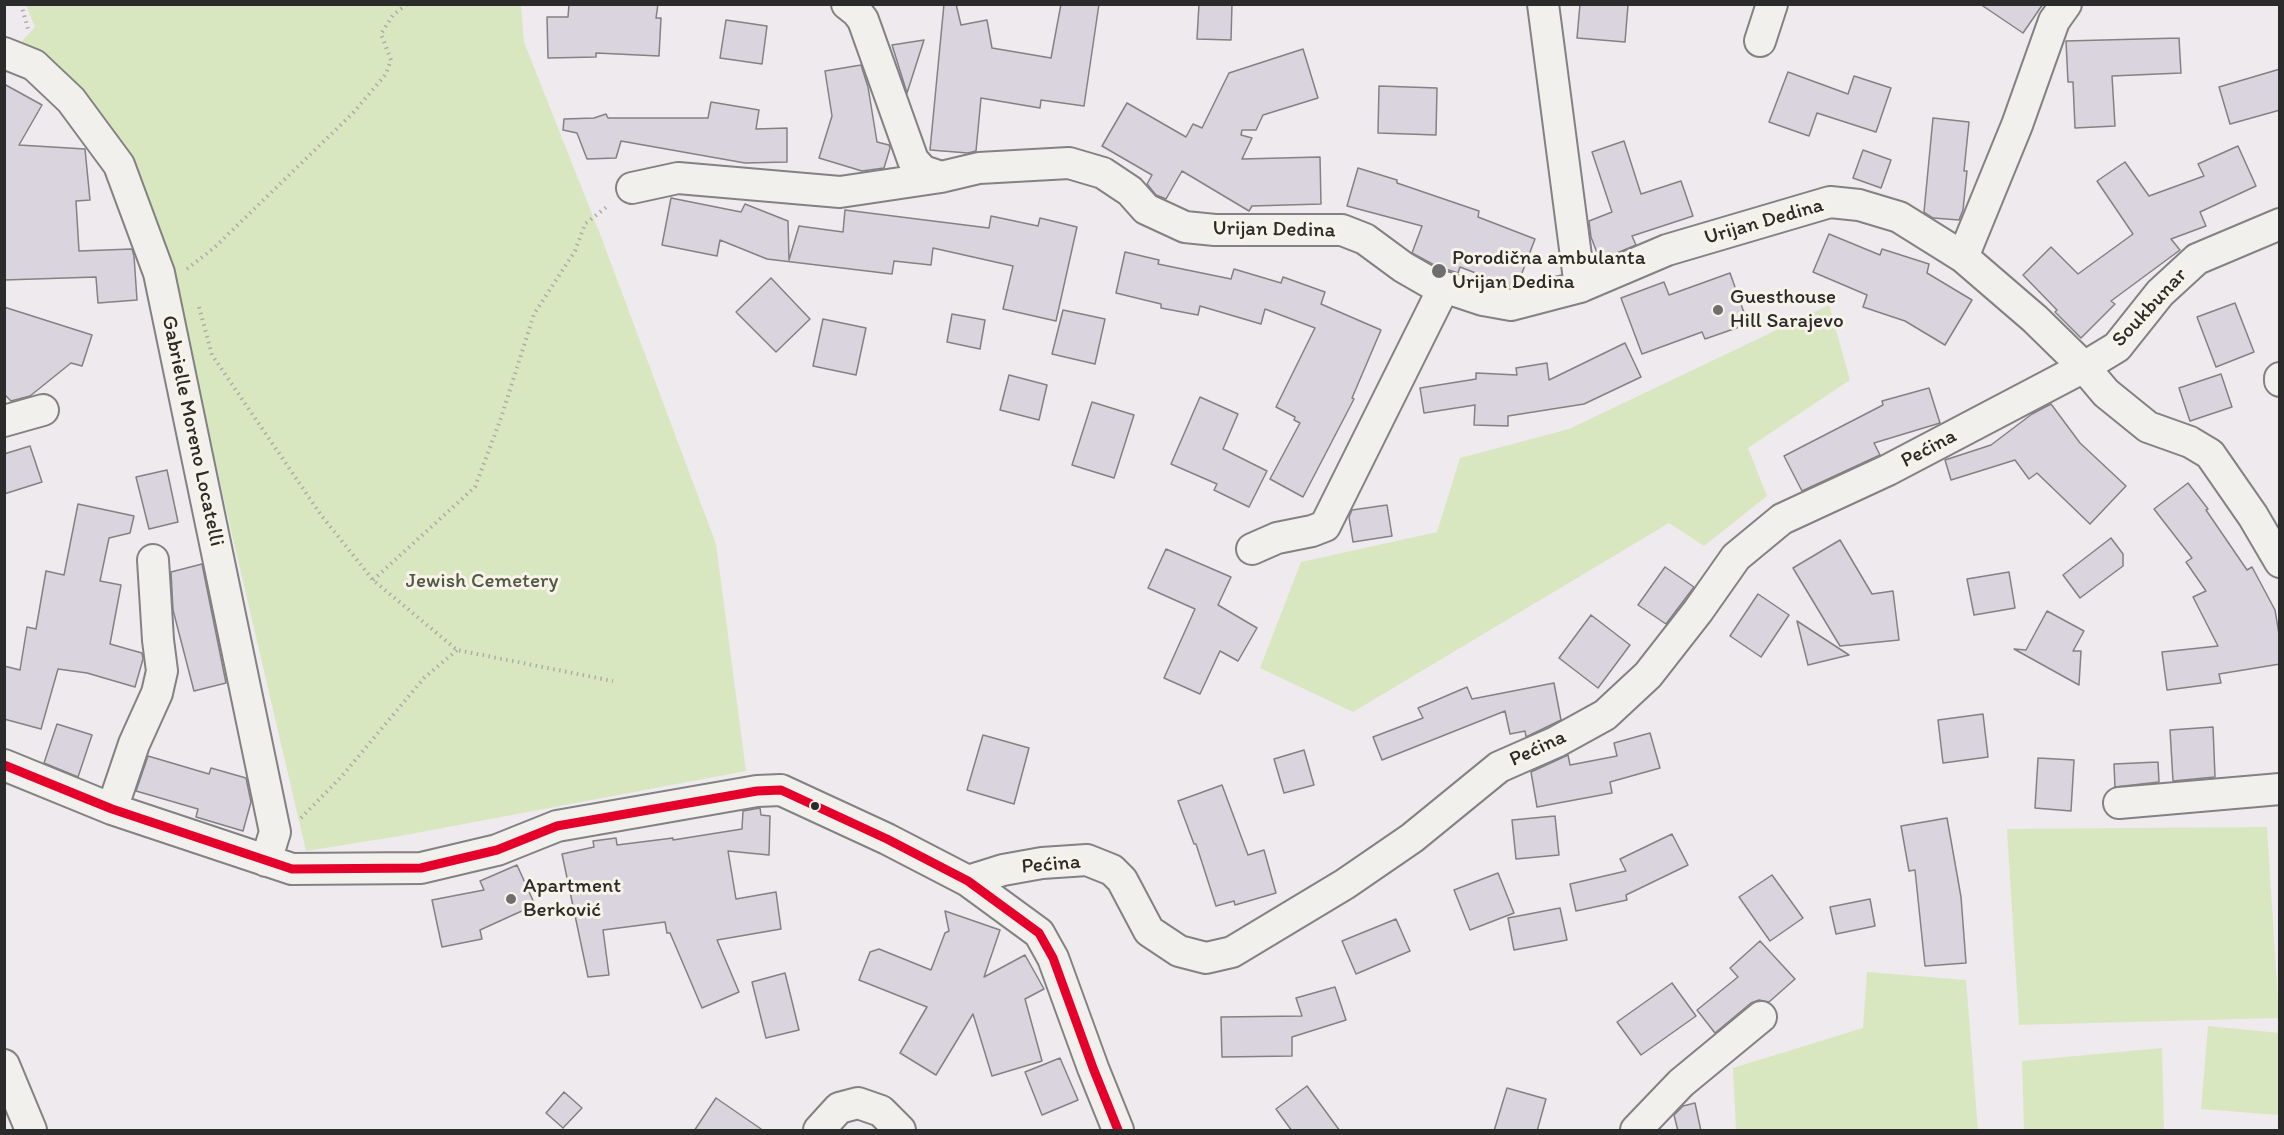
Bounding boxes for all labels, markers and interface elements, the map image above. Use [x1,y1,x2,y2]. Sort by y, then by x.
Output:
street label: Urijan Dedina [1702,193,1826,251]
street label: Urijan Dedina [1212,216,1336,244]
place label: Porodična ambulanta Urijan Dedina [1452,246,1646,296]
marker: Porodična ambulanta Urijan Dedina [1430,262,1448,280]
street label: Soukbunar [2107,263,2193,353]
place label: Guesthouse Hill Sarajevo [1730,285,1844,335]
marker: Guesthouse Hill Sarajevo [1711,303,1725,317]
street label: Gabrielle Moreno Locatelli [155,313,229,549]
street label: Pećina [1897,424,1961,474]
park label: Jewish Cemetery [406,569,558,595]
street label: Pećina [1506,725,1570,773]
unlabelled marker [809,800,821,812]
street label: Pećina [1020,850,1082,880]
place label: Apartment Berković [523,874,621,924]
marker: Apartment Berković [504,892,518,906]

